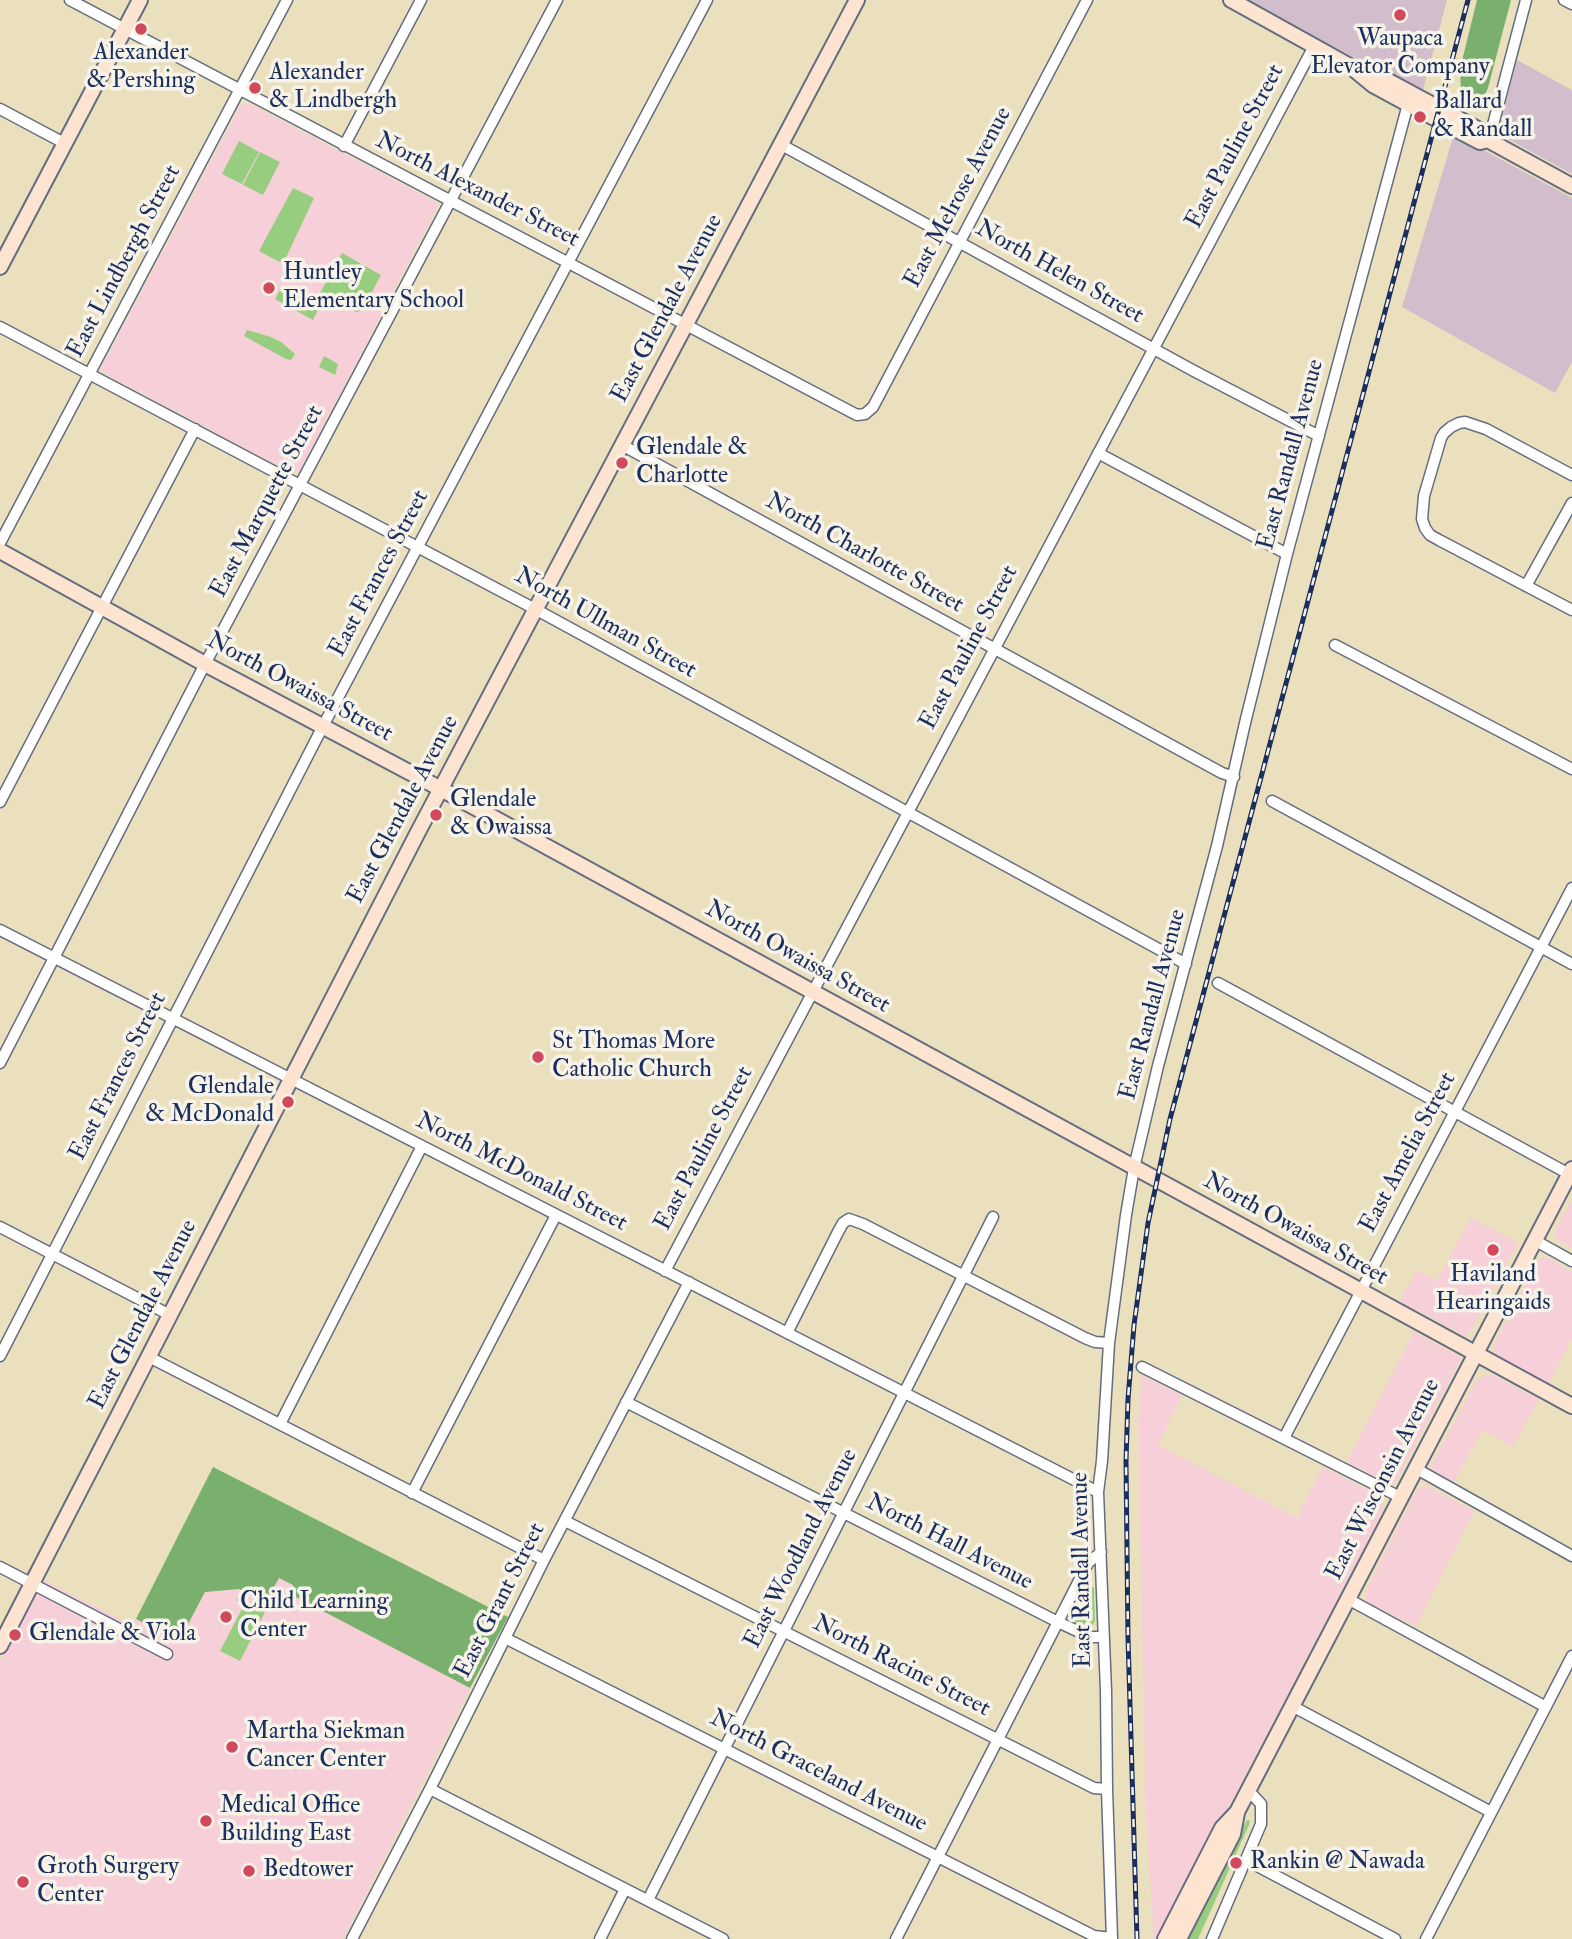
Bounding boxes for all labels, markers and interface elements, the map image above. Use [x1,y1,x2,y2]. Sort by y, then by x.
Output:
marker: Waupaca Elevator Company [1392,7,1408,23]
marker: Alexander & Pershing [133,21,149,37]
place label: Waupaca Elevator Company [1310,26,1490,82]
place label: Alexander & Pershing [87,40,195,96]
place label: Alexander & Lindbergh [269,60,397,116]
street label: East Pauline Street [1181,60,1291,234]
marker: Alexander & Lindbergh [247,80,263,96]
place label: Ballard & Randall [1434,89,1532,145]
street label: East Melrose Avenue [899,103,1019,293]
marker: Ballard & Randall [1412,109,1428,125]
street label: North Alexander Street [370,127,584,255]
street label: East Lindbergh Street [62,161,188,363]
street label: East Glendale Avenue [606,210,730,408]
street label: North Helen Street [970,215,1148,331]
place label: Huntley Elementary School [283,260,464,316]
marker: Huntley Elementary School [261,280,277,296]
street label: East Randall Avenue [1253,357,1331,553]
street label: East Marquette Street [205,401,331,603]
place label: Glendale & Charlotte [636,435,747,491]
marker: Glendale & Charlotte [614,455,630,471]
street label: East Frances Street [324,486,436,662]
street label: North Charlotte Street [760,488,968,620]
street label: East Pauline Street [915,561,1025,735]
street label: North Ullman Street [509,562,701,686]
street label: North Owaissa Street [201,627,397,749]
street label: East Glendale Avenue [342,711,466,909]
place label: Glendale & Owaissa [450,787,552,843]
marker: Glendale & Owaissa [428,807,444,823]
street label: North Owaissa Street [700,895,894,1021]
street label: East Randall Avenue [1115,907,1193,1103]
street label: East Frances Street [64,988,174,1166]
place label: St Thomas More Catholic Church [552,1029,715,1085]
marker: St Thomas More Catholic Church [530,1049,546,1065]
street label: East Pauline Street [650,1062,760,1236]
street label: East Amelia Street [1355,1068,1463,1238]
place label: Glendale & McDonald [145,1074,274,1130]
marker: Glendale & McDonald [280,1094,296,1110]
street label: North McDonald Street [411,1107,631,1239]
street label: North Owaissa Street [1198,1167,1392,1293]
street label: East Glendale Avenue [84,1215,204,1415]
marker: Haviland Hearingaids [1485,1242,1501,1258]
place label: Haviland Hearingaids [1436,1262,1550,1318]
street label: East Wisconsin Avenue [1321,1374,1447,1586]
street label: East Woodland Avenue [739,1444,865,1654]
street label: East Randall Avenue [1067,1472,1099,1668]
street label: North Hall Avenue [861,1489,1037,1597]
street label: East Grant Street [450,1519,552,1683]
place label: Child Learning Center [240,1589,389,1645]
marker: Child Learning Center [218,1609,234,1625]
street label: North Racine Street [807,1610,995,1724]
place label: Glendale & Viola [29,1621,196,1649]
marker: Glendale & Viola [7,1627,23,1643]
street label: North Graceland Avenue [704,1705,932,1839]
place label: Martha Siekman Cancer Center [246,1719,405,1775]
marker: Martha Siekman Cancer Center [224,1739,240,1755]
place label: Medical Office Building East [220,1793,360,1849]
marker: Medical Office Building East [198,1813,214,1829]
place label: Rankin @ Nawada [1250,1849,1425,1877]
place label: Groth Surgery Center [37,1854,179,1910]
marker: Rankin @ Nawada [1228,1855,1244,1871]
place label: Bedtower [263,1857,353,1885]
marker: Bedtower [241,1863,257,1879]
marker: Groth Surgery Center [15,1874,31,1890]

